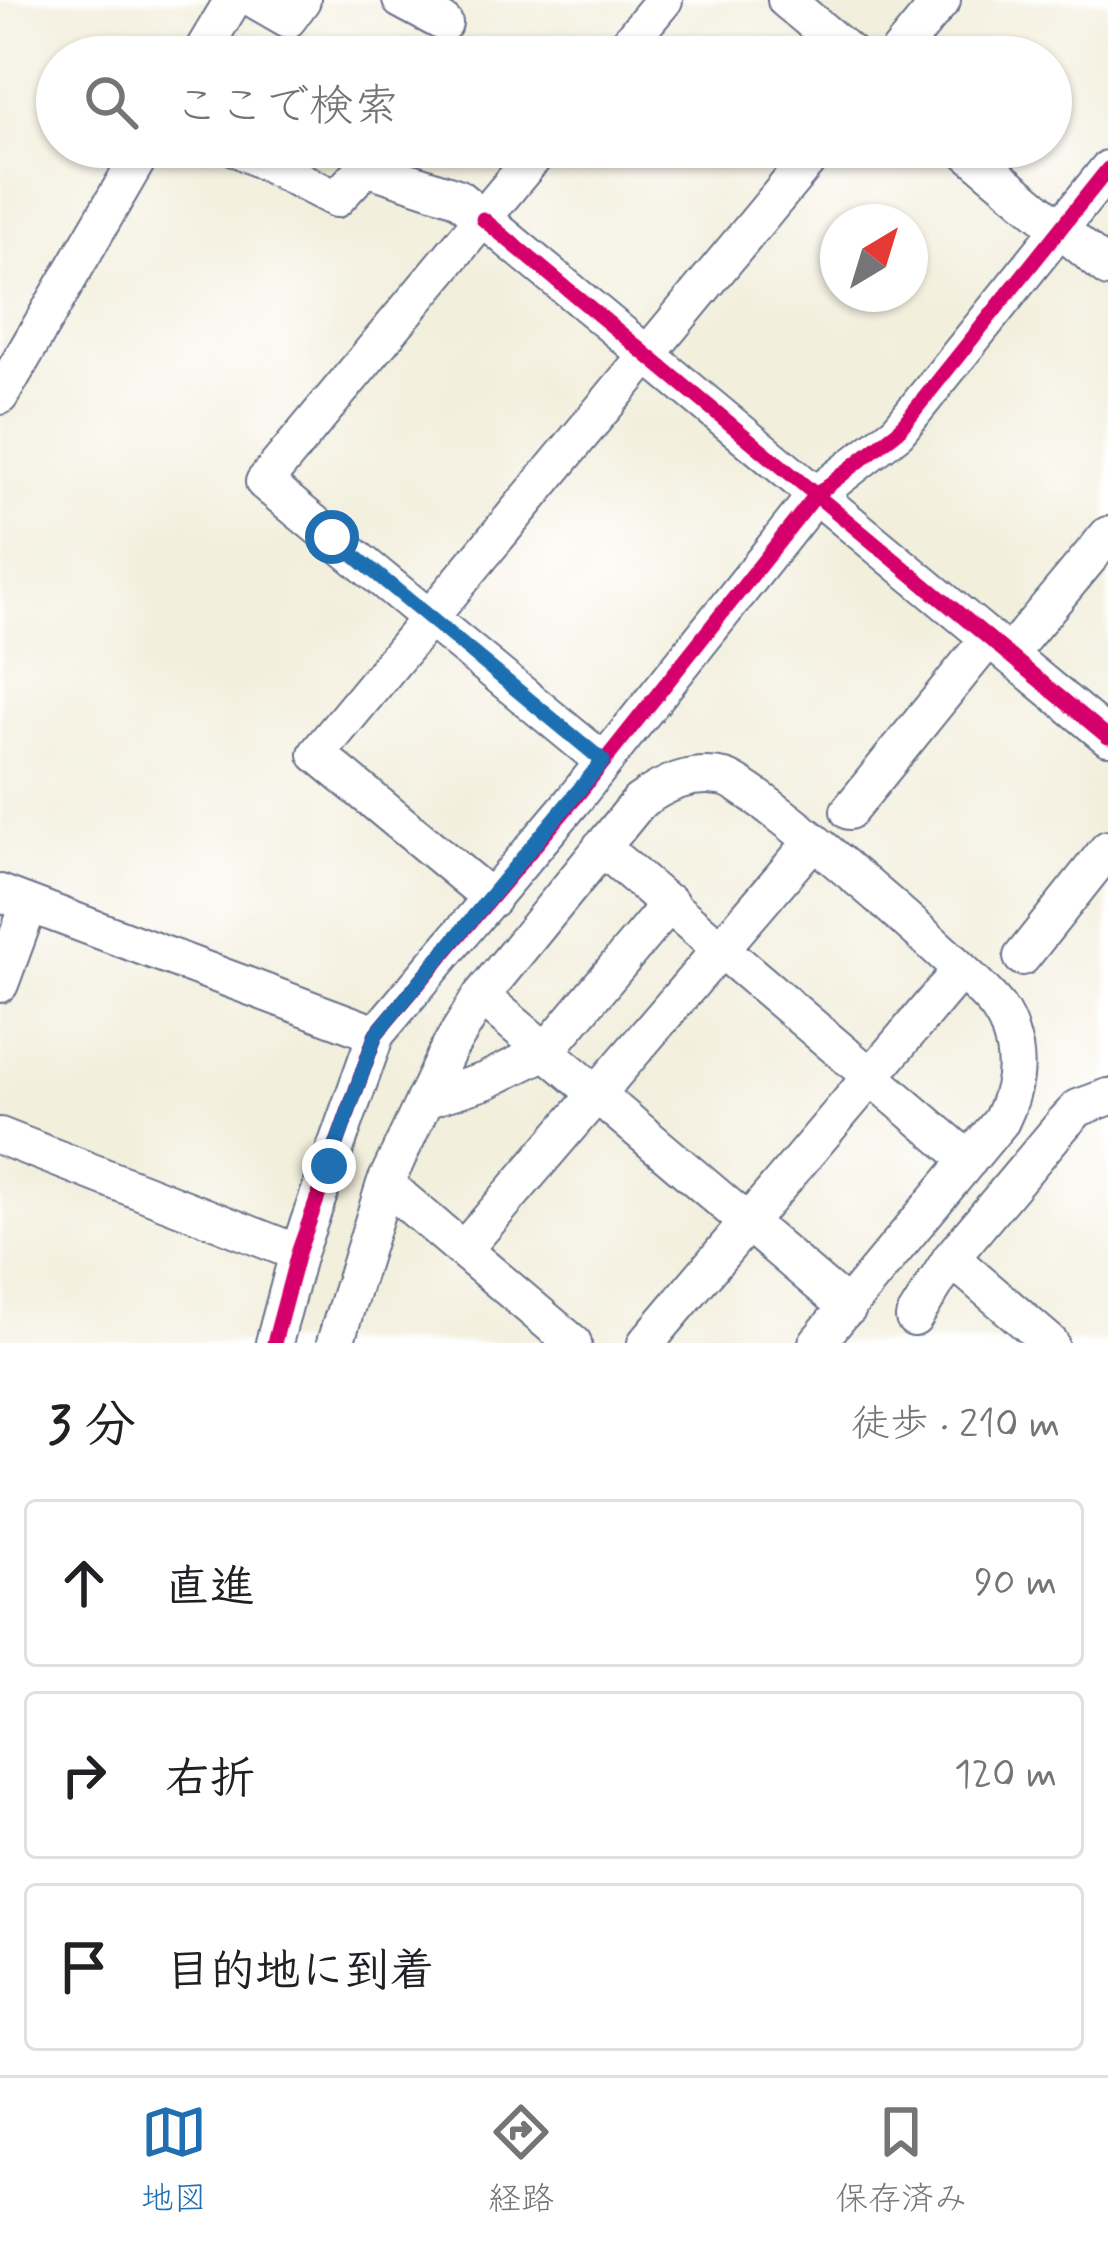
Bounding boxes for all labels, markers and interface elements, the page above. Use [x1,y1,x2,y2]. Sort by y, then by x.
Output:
search box [36,36,1072,168]
icon: search [78,69,144,135]
text: ここで検索 [174,78,399,137]
north arrow [820,204,928,312]
route start [305,510,359,564]
route end [302,1139,356,1193]
text: 3 分 [48,1394,136,1460]
text: 徒歩 · 210 m [851,1400,1060,1451]
icon: ahead [51,1550,117,1616]
text: 90 m [974,1558,1057,1609]
text: 直進 [165,1559,255,1618]
icon: right [51,1742,117,1808]
text: 120 m [954,1750,1057,1801]
text: 右折 [165,1751,255,1810]
icon: arrive [51,1934,117,2000]
text: 目的地に到着 [165,1943,435,2002]
tab: 地図 [141,2099,207,2222]
tab: 経路 [488,2099,554,2222]
tab: 保存済み [835,2099,967,2222]

